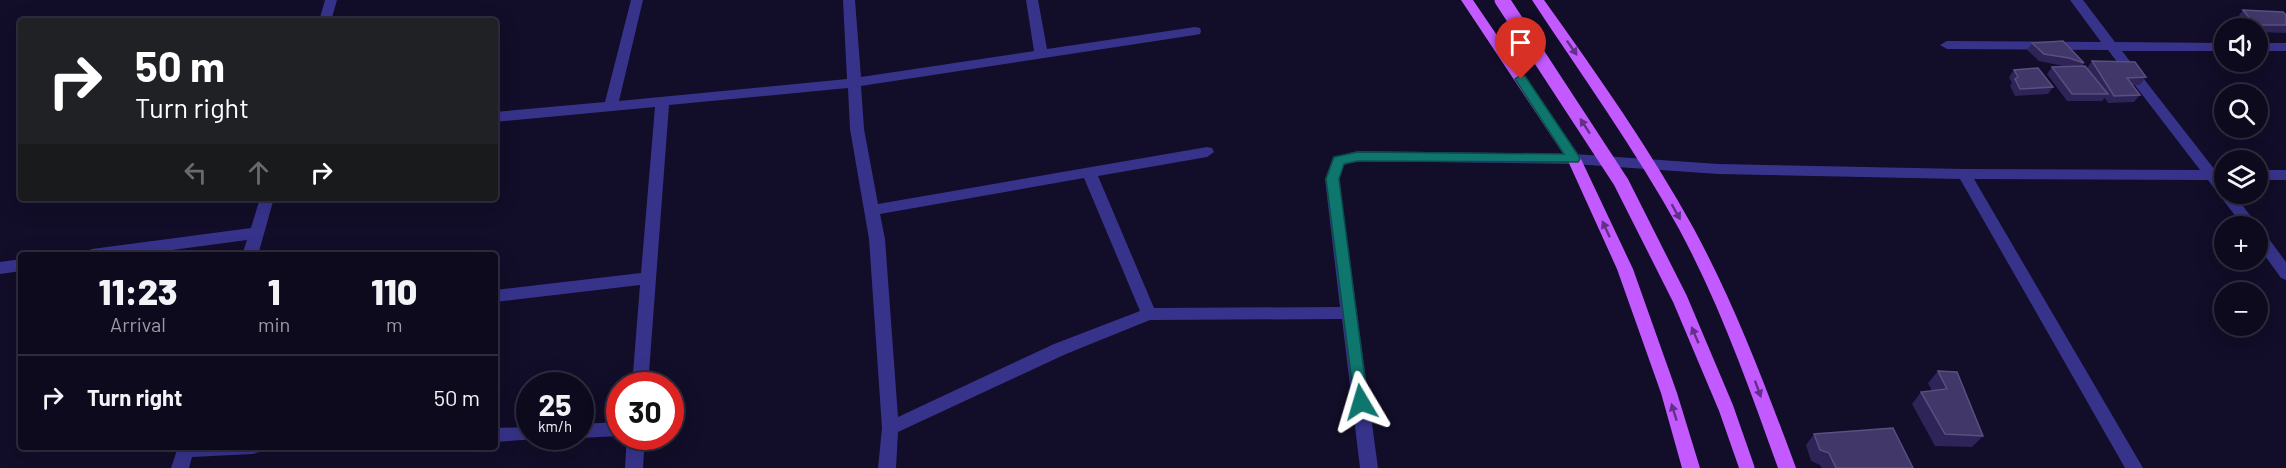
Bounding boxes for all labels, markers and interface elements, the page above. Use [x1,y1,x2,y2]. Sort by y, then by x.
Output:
pin [1495,17,1546,79]
map controls [2214,18,2268,336]
button: sound [2214,18,2268,72]
icon: arrive [1504,26,1537,59]
one-way arrow [1566,39,1578,55]
text: 50 m [135,40,225,90]
icon: right [36,42,114,120]
button: search [2214,84,2268,138]
text: Turn right [135,91,249,123]
one-way arrow [1580,118,1591,134]
button: layers [2214,150,2268,204]
icon: left [179,156,212,189]
icon: ahead [242,156,275,189]
icon: right [305,156,338,189]
one-way arrow [1671,204,1681,221]
button: + [2214,216,2268,270]
one-way arrow [1602,221,1611,238]
text: 11:23 [99,269,177,312]
text: 1 [268,269,281,312]
text: 110 [371,269,417,312]
button: − [2214,282,2268,336]
text: Arrival [110,312,166,336]
text: min [258,312,290,336]
text: m [386,312,402,336]
one-way arrow [1690,326,1700,344]
position arrow [1329,370,1393,434]
speed limit sign: 30 [606,372,684,450]
one-way arrow [1754,380,1763,398]
icon: right [36,381,69,414]
text: Turn right [87,384,182,410]
text: 50 m [434,384,480,410]
text: 25 [539,386,571,422]
one-way arrow [1669,403,1678,421]
text: km/h [538,417,572,435]

